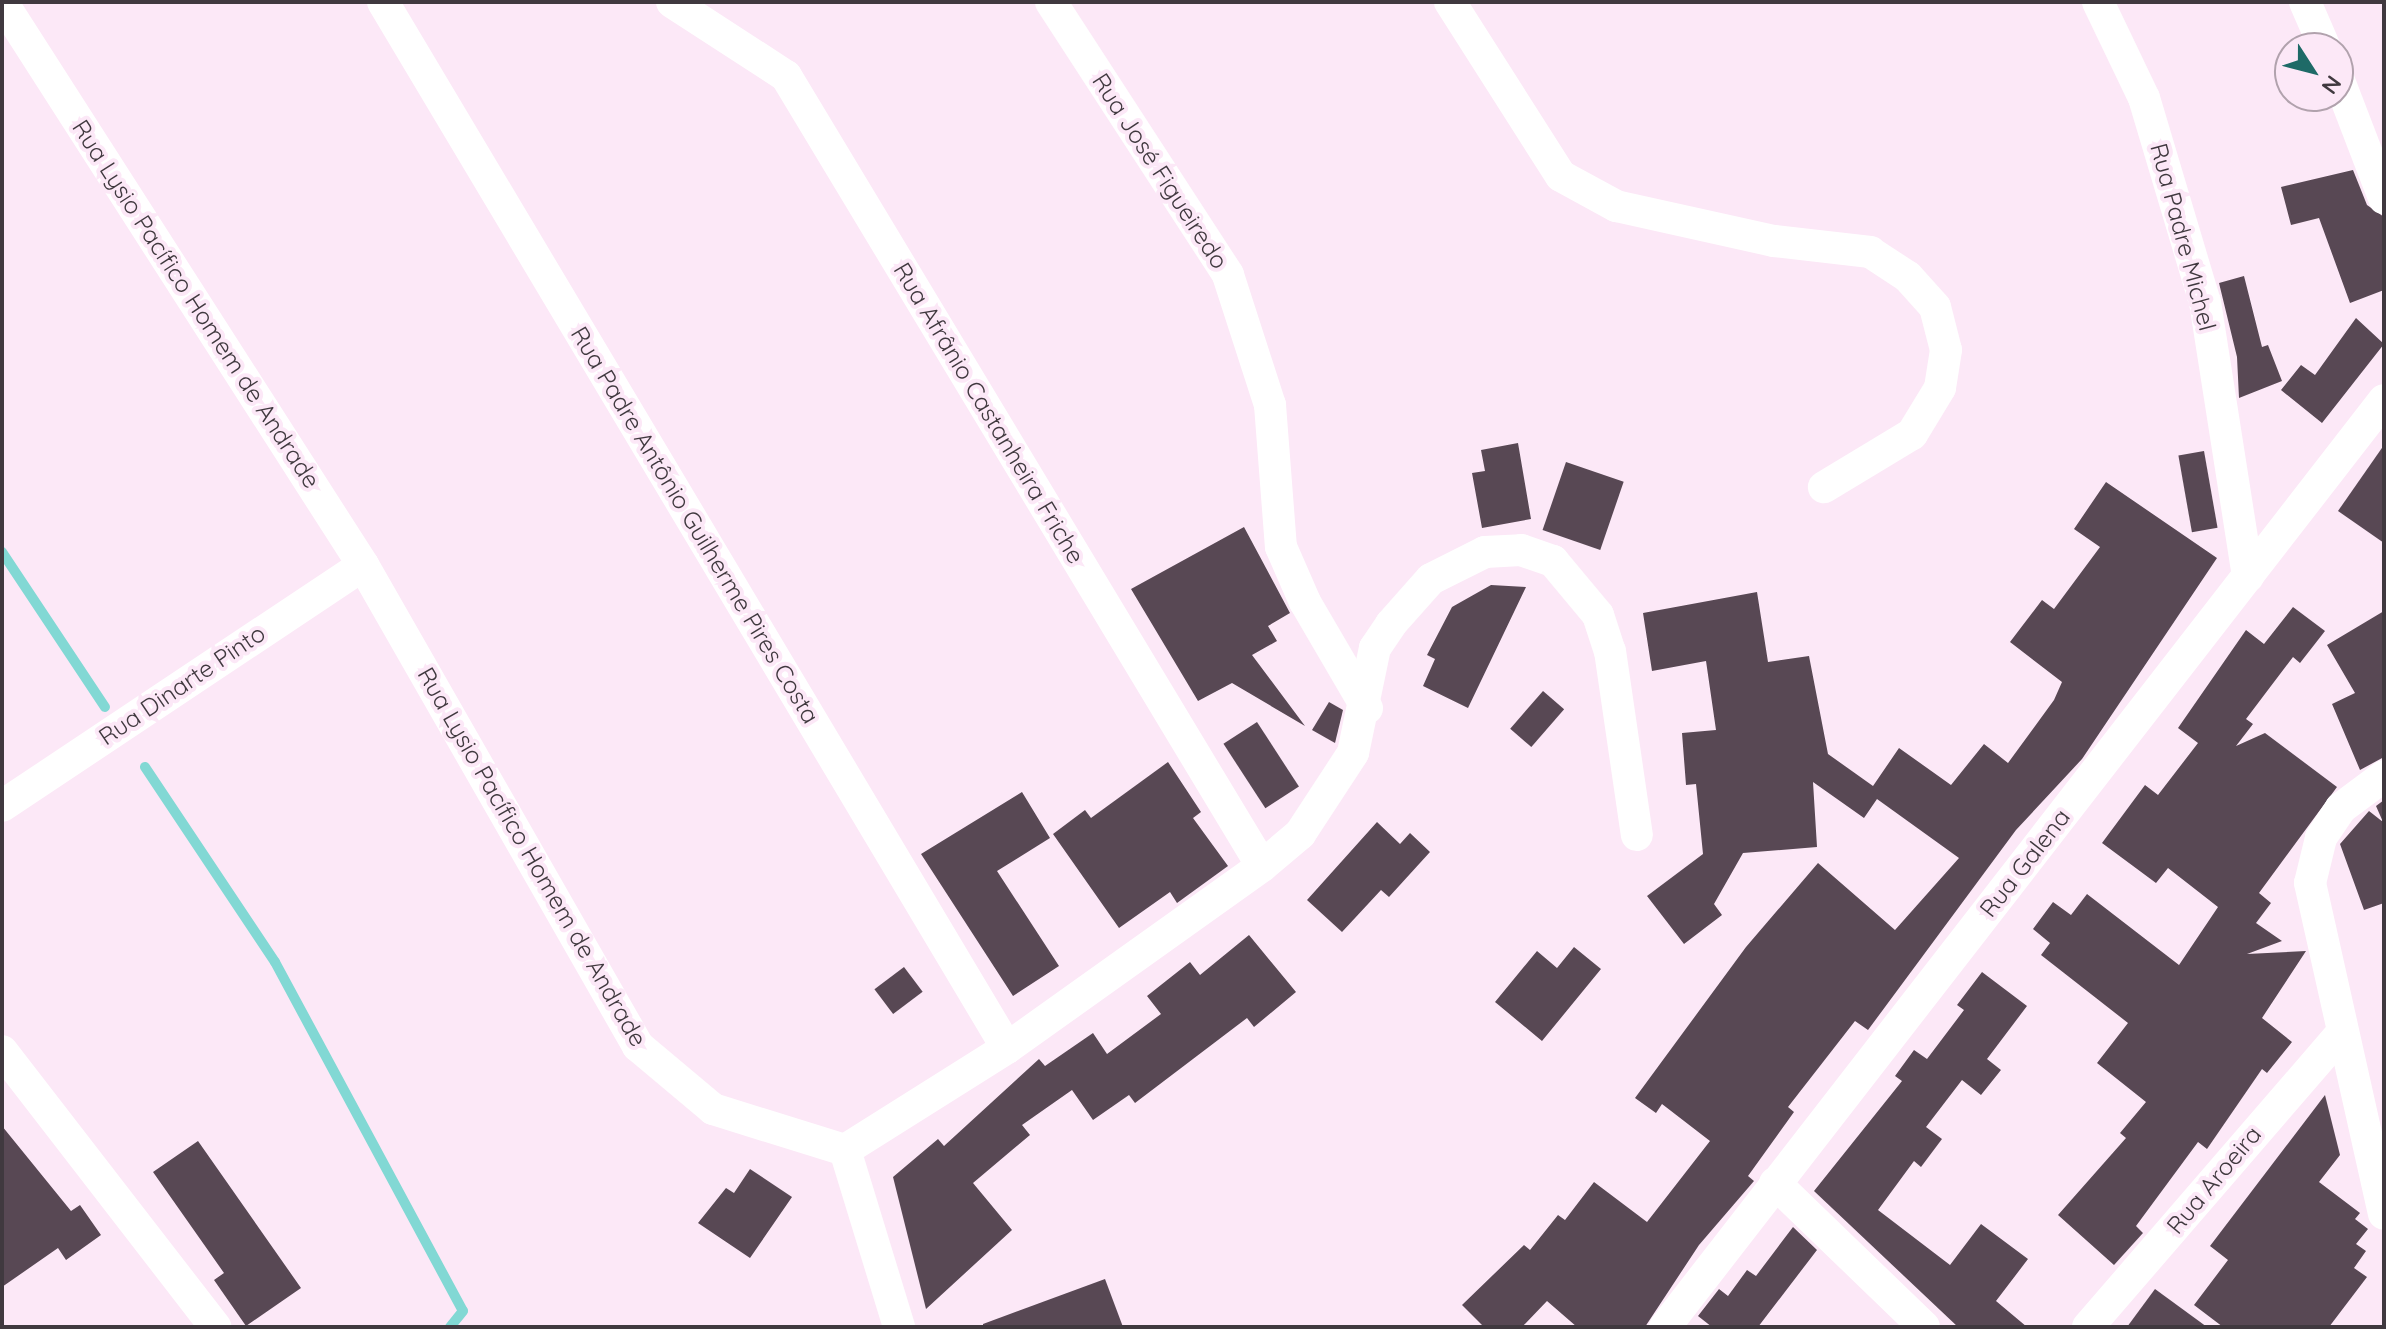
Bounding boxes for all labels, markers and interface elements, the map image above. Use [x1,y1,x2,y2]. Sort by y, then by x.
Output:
north arrow [2274,32,2354,112]
street label: Rua José Figueiredo [1086,68,1234,274]
text: N [2316,70,2348,100]
street label: Rua Lysio Pacífico Homem de Andrade [66,115,326,493]
street label: Rua Padre Michel [2144,140,2222,334]
street label: Rua Afrânio Castanheira Friche [888,257,1090,569]
street label: Rua Padre Antônio Guilherme Pires Costa [565,321,825,729]
street label: Rua Dinarte Pinto [93,619,271,751]
street label: Rua Lysio Pacífico Homem de Andrade [411,662,653,1052]
street label: Rua Galena [1974,803,2076,923]
street label: Rua Aroeira [2161,1120,2267,1240]

